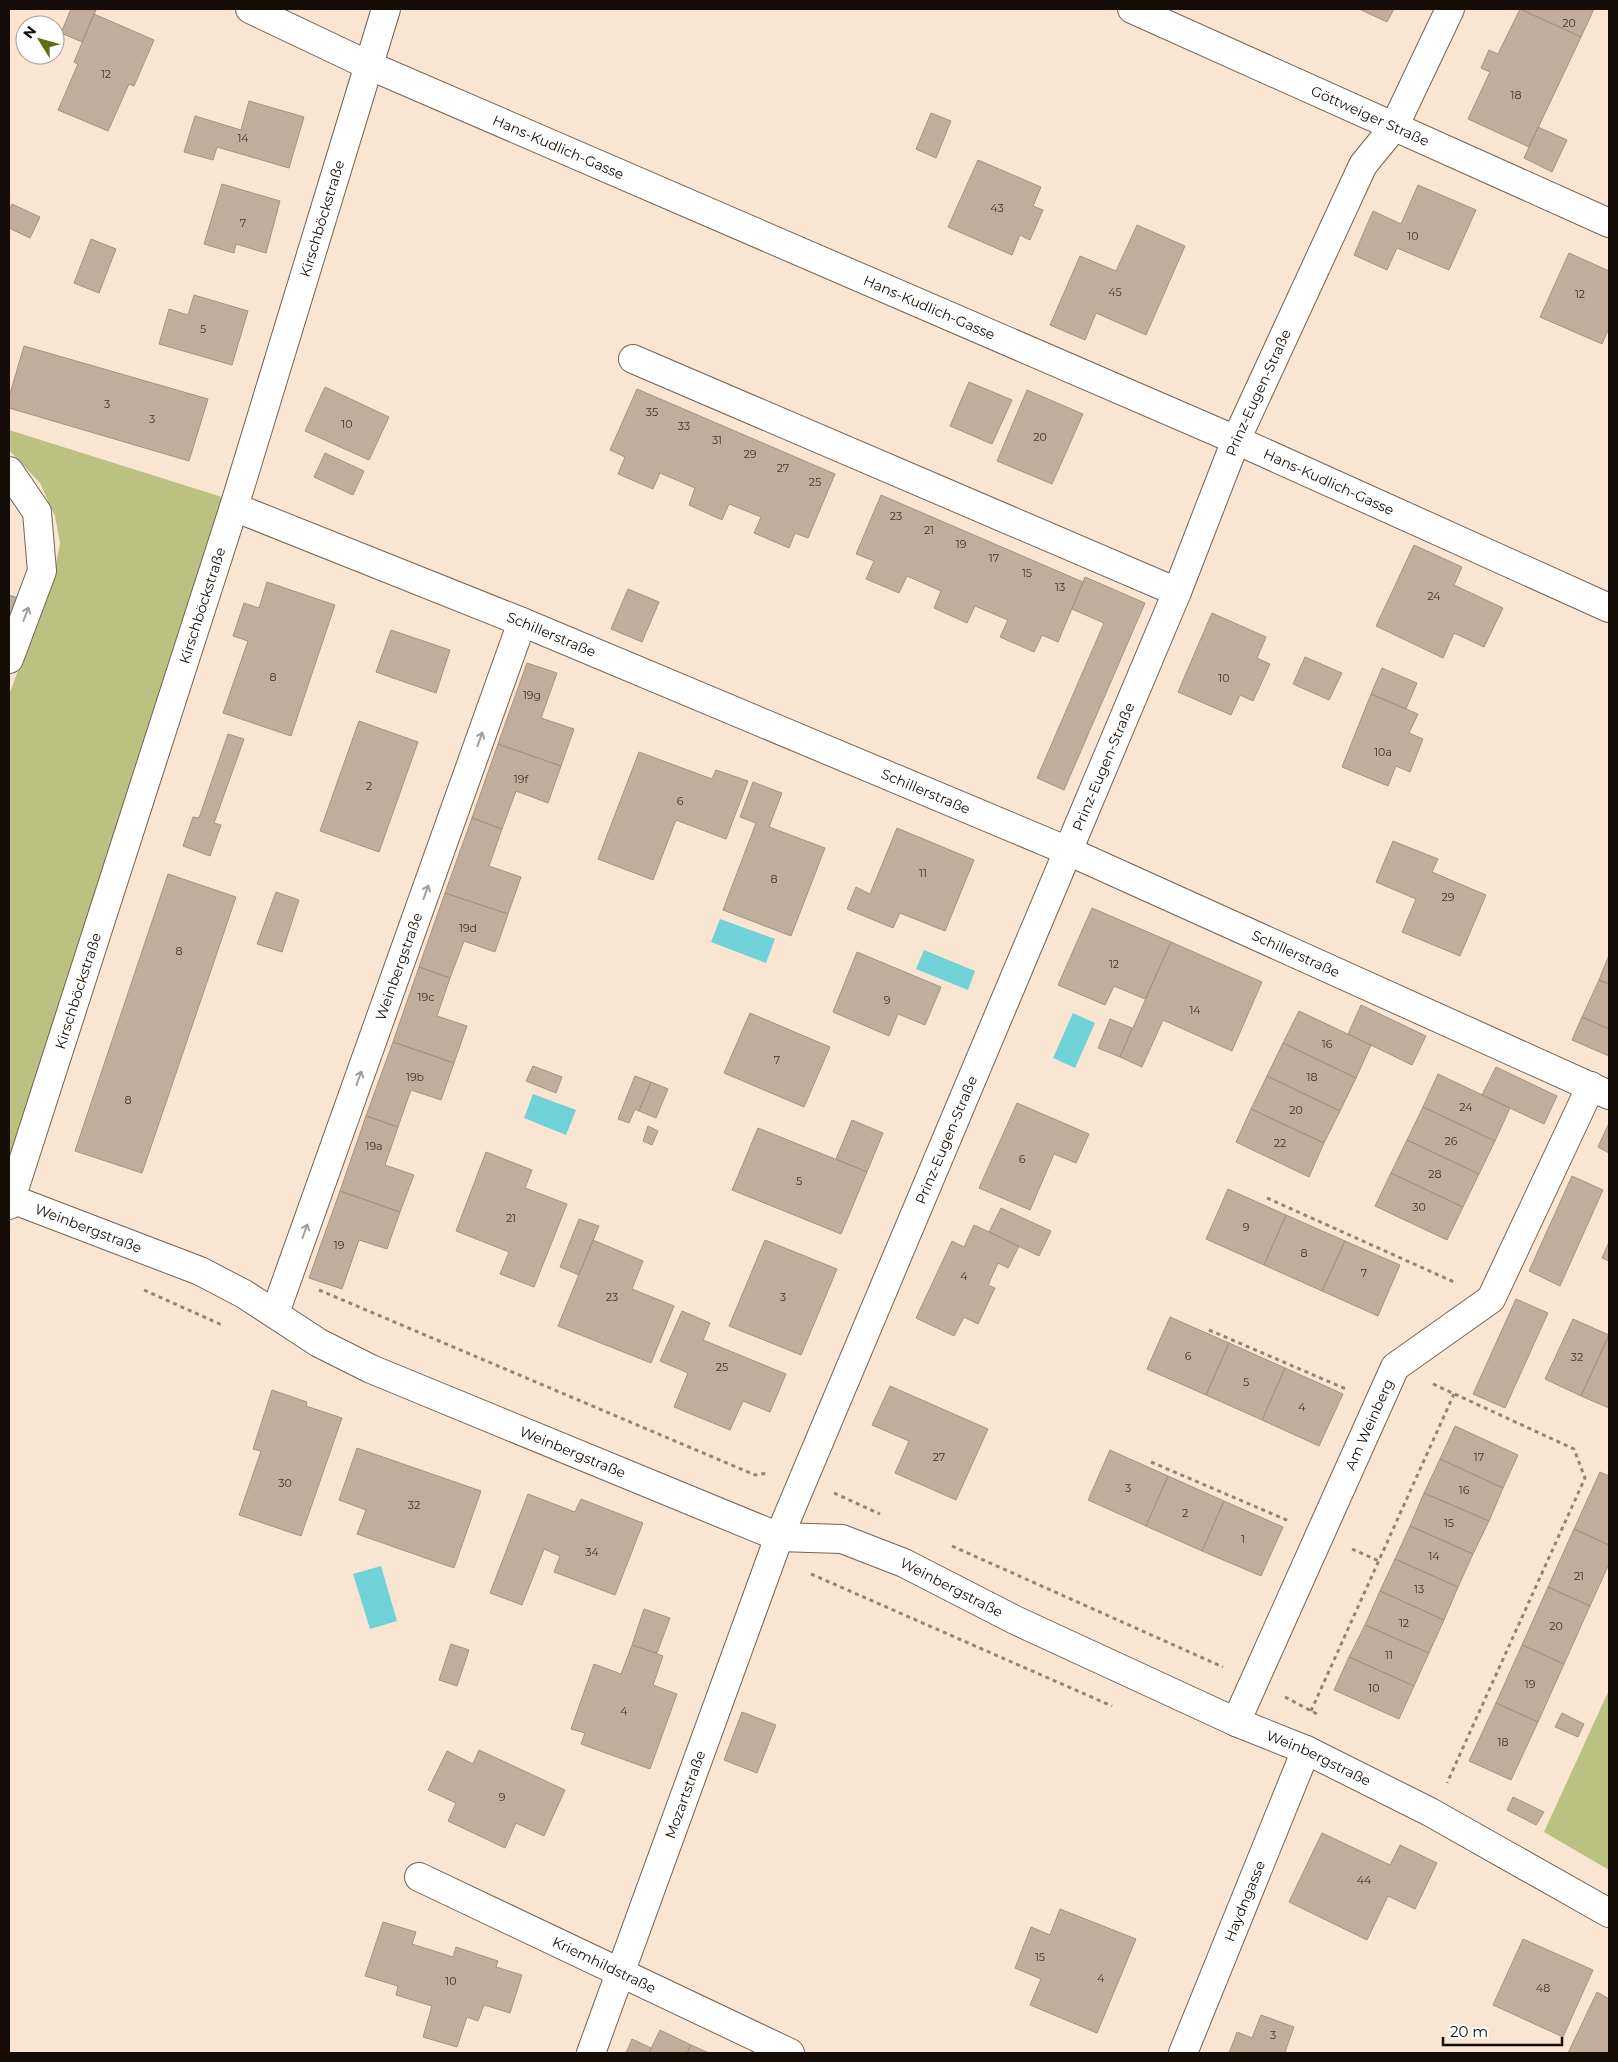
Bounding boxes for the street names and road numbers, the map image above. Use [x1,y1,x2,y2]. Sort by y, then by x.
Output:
street label: Göttweiger Straße [1308,81,1432,150]
street label: Hans-Kudlich-Gasse [490,111,627,184]
street label: Kirschböckstraße [296,158,348,279]
street label: Hans-Kudlich-Gasse [861,271,998,344]
street label: Prinz-Eugen-Straße [1222,326,1295,459]
street label: Hans-Kudlich-Gasse [1261,445,1397,519]
street label: Kirschböckstraße [175,545,229,666]
street label: Schillerstraße [504,608,599,661]
street label: Prinz-Eugen-Straße [1068,700,1138,834]
street label: Schillerstraße [879,765,973,818]
street label: Weinbergstraße [371,910,426,1023]
street label: Schillerstraße [1249,926,1343,981]
street label: Kirschböckstraße [51,930,105,1051]
street label: Prinz-Eugen-Straße [911,1073,981,1207]
street label: Weinbergstraße [32,1200,144,1257]
street label: Am Weinberg [1341,1376,1398,1473]
street label: Weinbergstraße [517,1422,628,1482]
street label: Weinbergstraße [897,1554,1006,1621]
street label: Weinbergstraße [1264,1726,1374,1790]
street label: Mozartstraße [661,1748,709,1841]
street label: Haydngasse [1220,1858,1269,1944]
street label: Kriemhildstraße [549,1933,659,1997]

